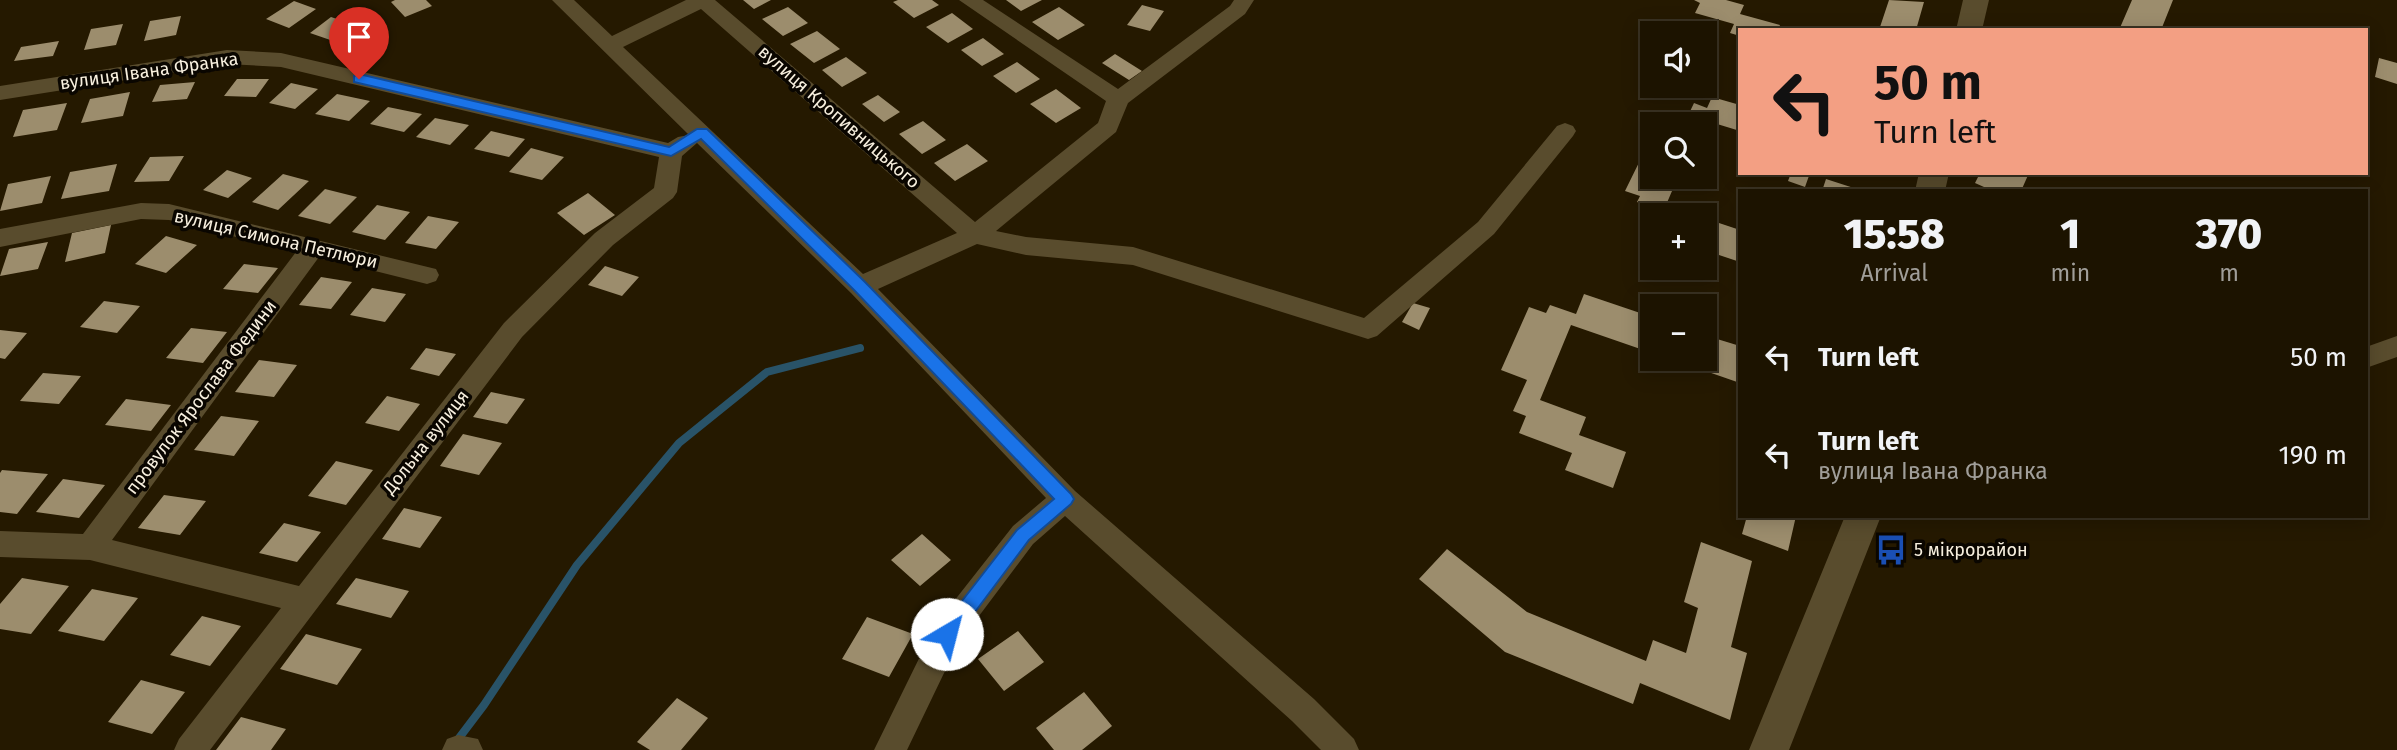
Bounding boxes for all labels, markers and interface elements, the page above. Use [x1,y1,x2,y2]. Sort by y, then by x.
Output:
pin [329,7,389,79]
icon: arrive [340,18,378,56]
map controls [1640,21,1717,371]
button: sound [1640,21,1717,98]
street label: вулиця Кропивницького [754,41,924,193]
street label: вулиця Івана Франка [58,48,240,94]
text: 50 m [1874,53,1982,112]
icon: left [1759,56,1850,147]
button: search [1640,112,1717,189]
text: Turn left [1874,113,1996,151]
button: + [1640,203,1717,280]
street label: вулиця Симона Петлюри [172,205,380,273]
text: 15:58 [1844,209,1945,259]
text: 1 [2060,209,2080,259]
text: 370 [2196,209,2262,259]
text: Arrival [1861,259,1928,287]
text: min [2050,259,2090,287]
text: m [2219,259,2239,287]
button: − [1640,294,1717,371]
street label: провулок Ярослава Федини [121,296,281,498]
icon: left [1759,338,1797,376]
text: Turn left [1818,342,1919,373]
text: 50 m [2290,342,2347,373]
street label: Дольна вулиця [378,385,474,499]
text: Turn left [1818,426,1919,457]
icon: left [1759,436,1797,474]
text: 190 m [2278,440,2347,471]
text: вулиця Івана Франка [1818,457,2048,485]
bus stop icon: 5 мікрорайон [1874,533,1908,567]
place label: 5 мікрорайон [1914,539,2028,561]
position arrow [910,597,984,671]

